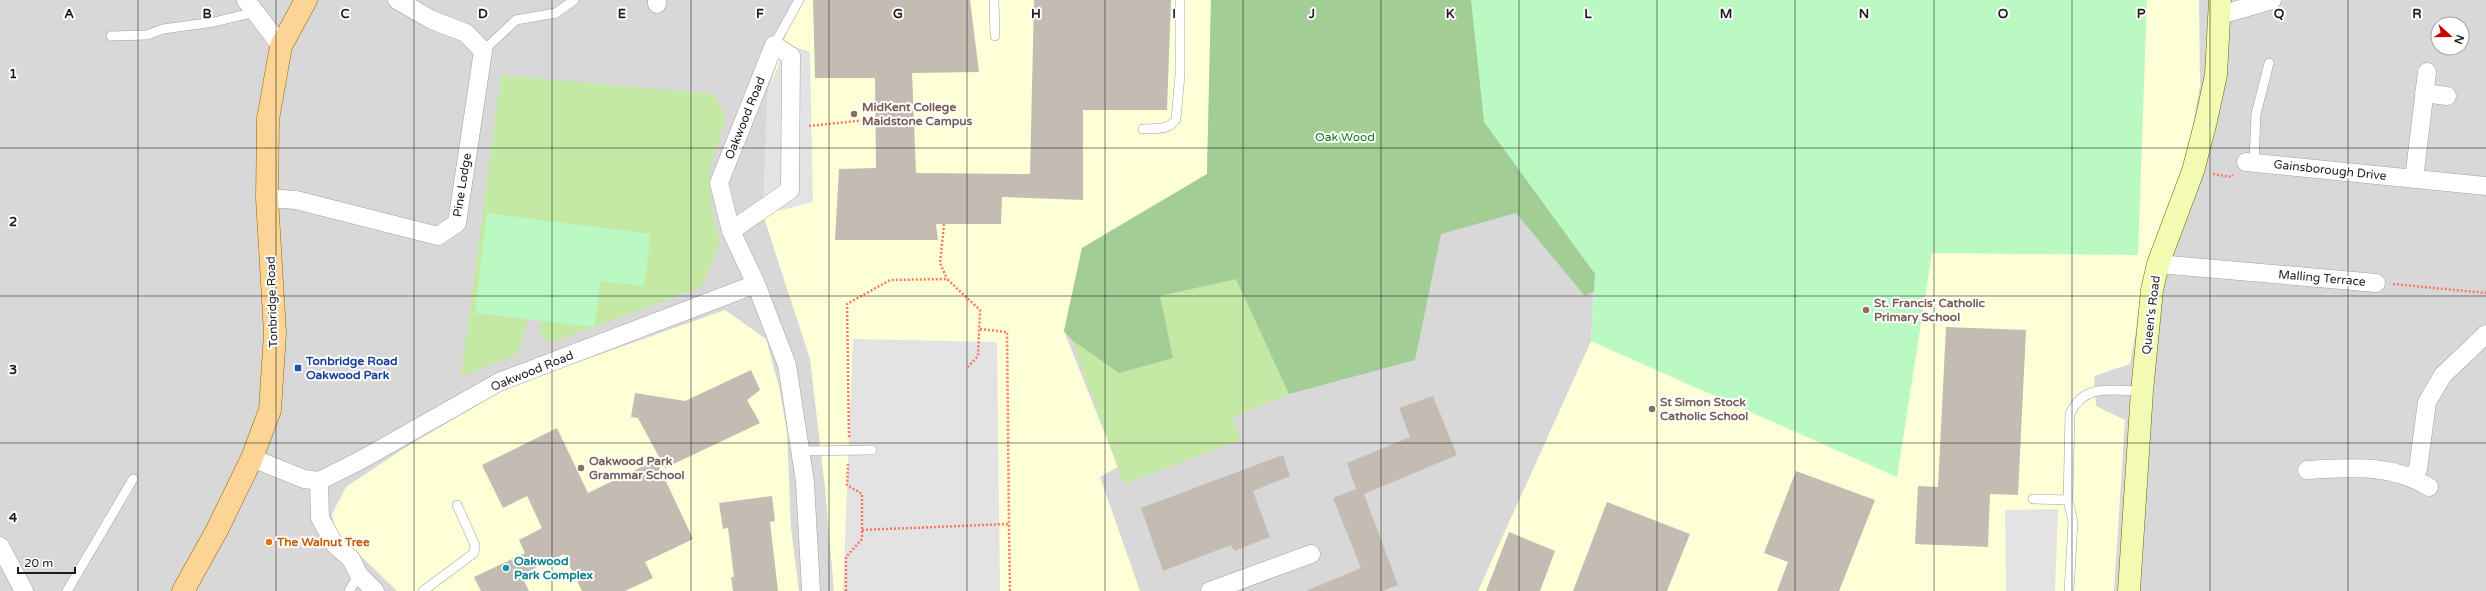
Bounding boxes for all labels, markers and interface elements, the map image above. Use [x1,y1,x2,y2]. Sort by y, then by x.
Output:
text: A [64,6,74,22]
text: B [202,6,212,22]
text: C [340,6,350,22]
text: D [478,6,488,22]
text: E [618,6,626,22]
text: F [756,6,764,22]
text: G [893,6,903,22]
text: H [1031,6,1041,22]
text: I [1172,6,1176,22]
text: J [1308,6,1315,22]
text: K [1446,6,1455,22]
text: L [1584,6,1592,22]
text: M [1720,6,1732,22]
text: N [1859,6,1869,22]
text: O [1998,6,2009,22]
text: P [2137,6,2146,22]
text: Q [2274,6,2285,22]
text: R [2412,6,2422,22]
north arrow [2430,16,2470,56]
text: N [2451,33,2467,46]
text: 1 [9,66,17,82]
street label: Oakwood Road [722,75,768,161]
place label: MidKent College Maidstone Campus [862,100,973,129]
marker: MidKent College Maidstone Campus [849,109,859,119]
park label: Oak Wood [1315,130,1375,144]
street label: Pine Lodge [450,152,474,218]
street label: Gainsborough Drive [2273,157,2387,183]
text: 2 [9,214,17,230]
street label: Tonbridge Road [263,256,281,348]
street label: Malling Terrace [2278,267,2366,289]
street label: Queen's Road [2139,275,2163,355]
place label: St. Francis' Catholic Primary School [1874,296,1986,325]
marker: St. Francis' Catholic Primary School [1861,305,1871,315]
street label: Oakwood Road [489,348,575,394]
place label: Tonbridge Road Oakwood Park [305,354,398,382]
text: 3 [9,362,17,378]
marker: Tonbridge Road Oakwood Park [293,363,303,373]
place label: St Simon Stock Catholic School [1660,395,1748,423]
marker: St Simon Stock Catholic School [1647,404,1657,414]
place label: Oakwood Park Grammar School [589,454,685,482]
marker: Oakwood Park Grammar School [576,463,586,473]
text: 4 [9,510,18,526]
place label: The Walnut Tree [276,535,370,549]
marker: The Walnut Tree [264,537,274,547]
scale bar [18,549,75,575]
place label: Oakwood Park Complex [514,554,593,583]
text: 20 m [24,556,53,570]
marker: Oakwood Park Complex [501,563,511,573]

